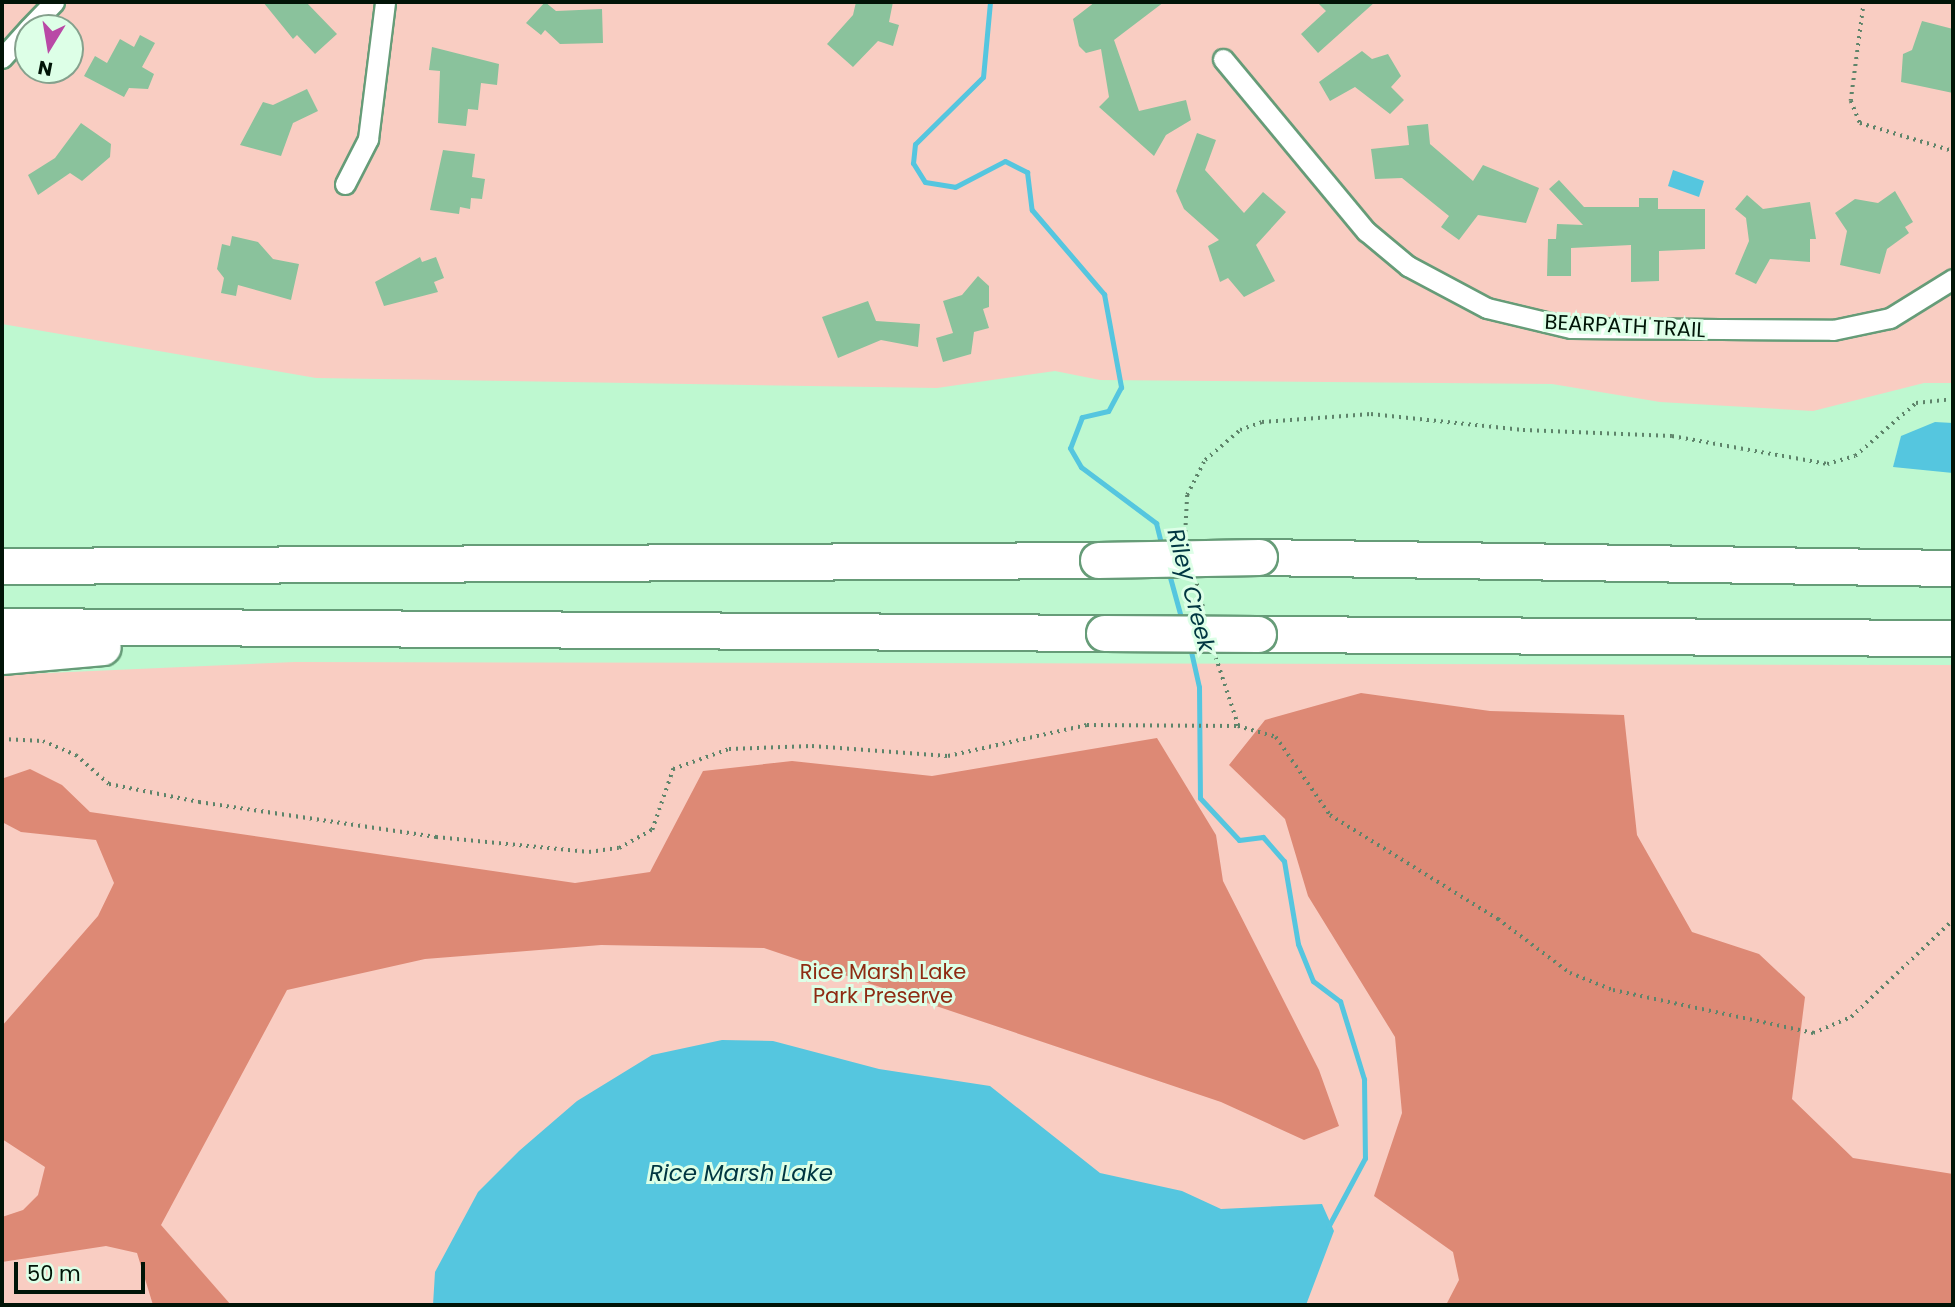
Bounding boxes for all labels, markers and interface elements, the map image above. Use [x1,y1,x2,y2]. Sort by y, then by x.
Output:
north arrow [14,14,84,84]
text: N [36,54,55,83]
street label: BEARPATH TRAIL [1544,309,1706,343]
water label: Riley Creek [1161,526,1221,654]
park label: Rice Marsh Lake Park Preserve [800,959,966,1009]
water label: Rice Marsh Lake [649,1159,833,1187]
scale bar [18,1248,149,1292]
text: 50 m [27,1259,81,1288]

